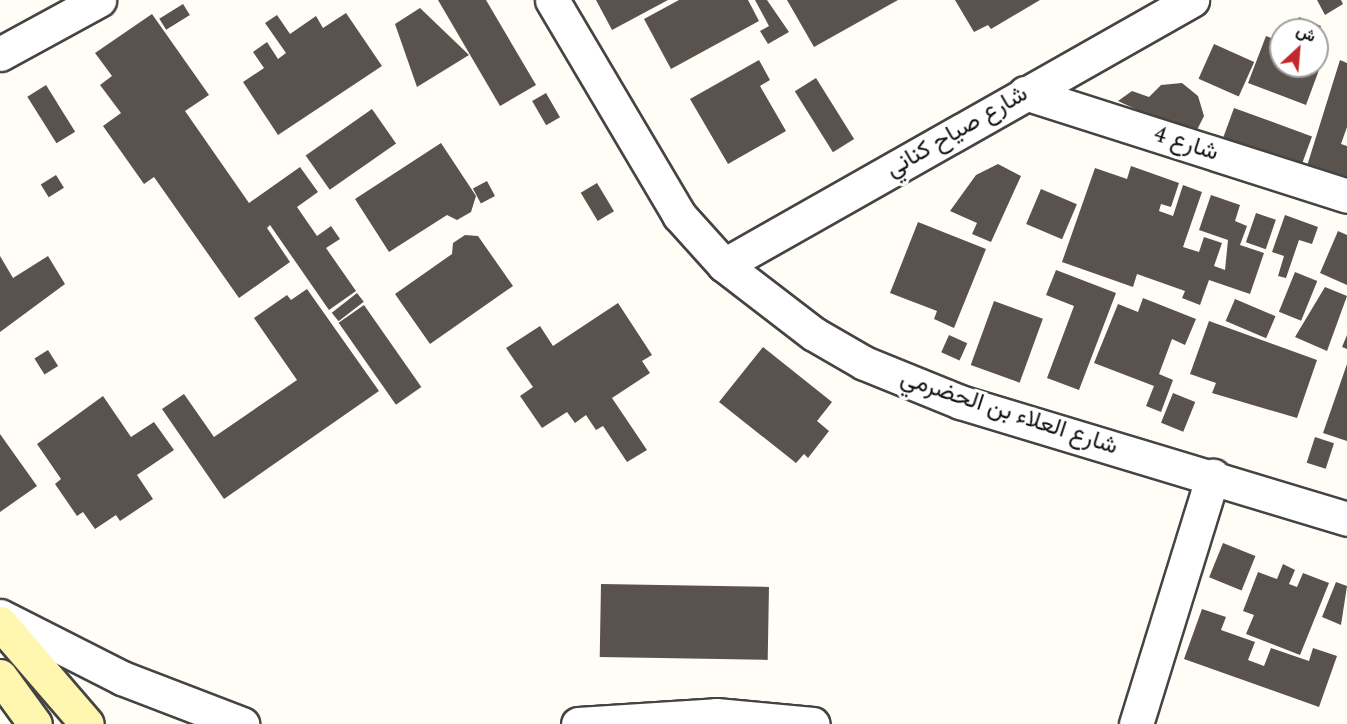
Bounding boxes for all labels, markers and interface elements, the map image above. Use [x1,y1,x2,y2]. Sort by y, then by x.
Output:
north arrow [1269,18,1329,78]
text: ش [1292,19,1320,49]
street label: شارع صياح كناني [881,80,1033,184]
street label: شارع 4 [1150,120,1222,168]
street label: شارع العلاء بن الحضرمي [897,364,1121,462]

